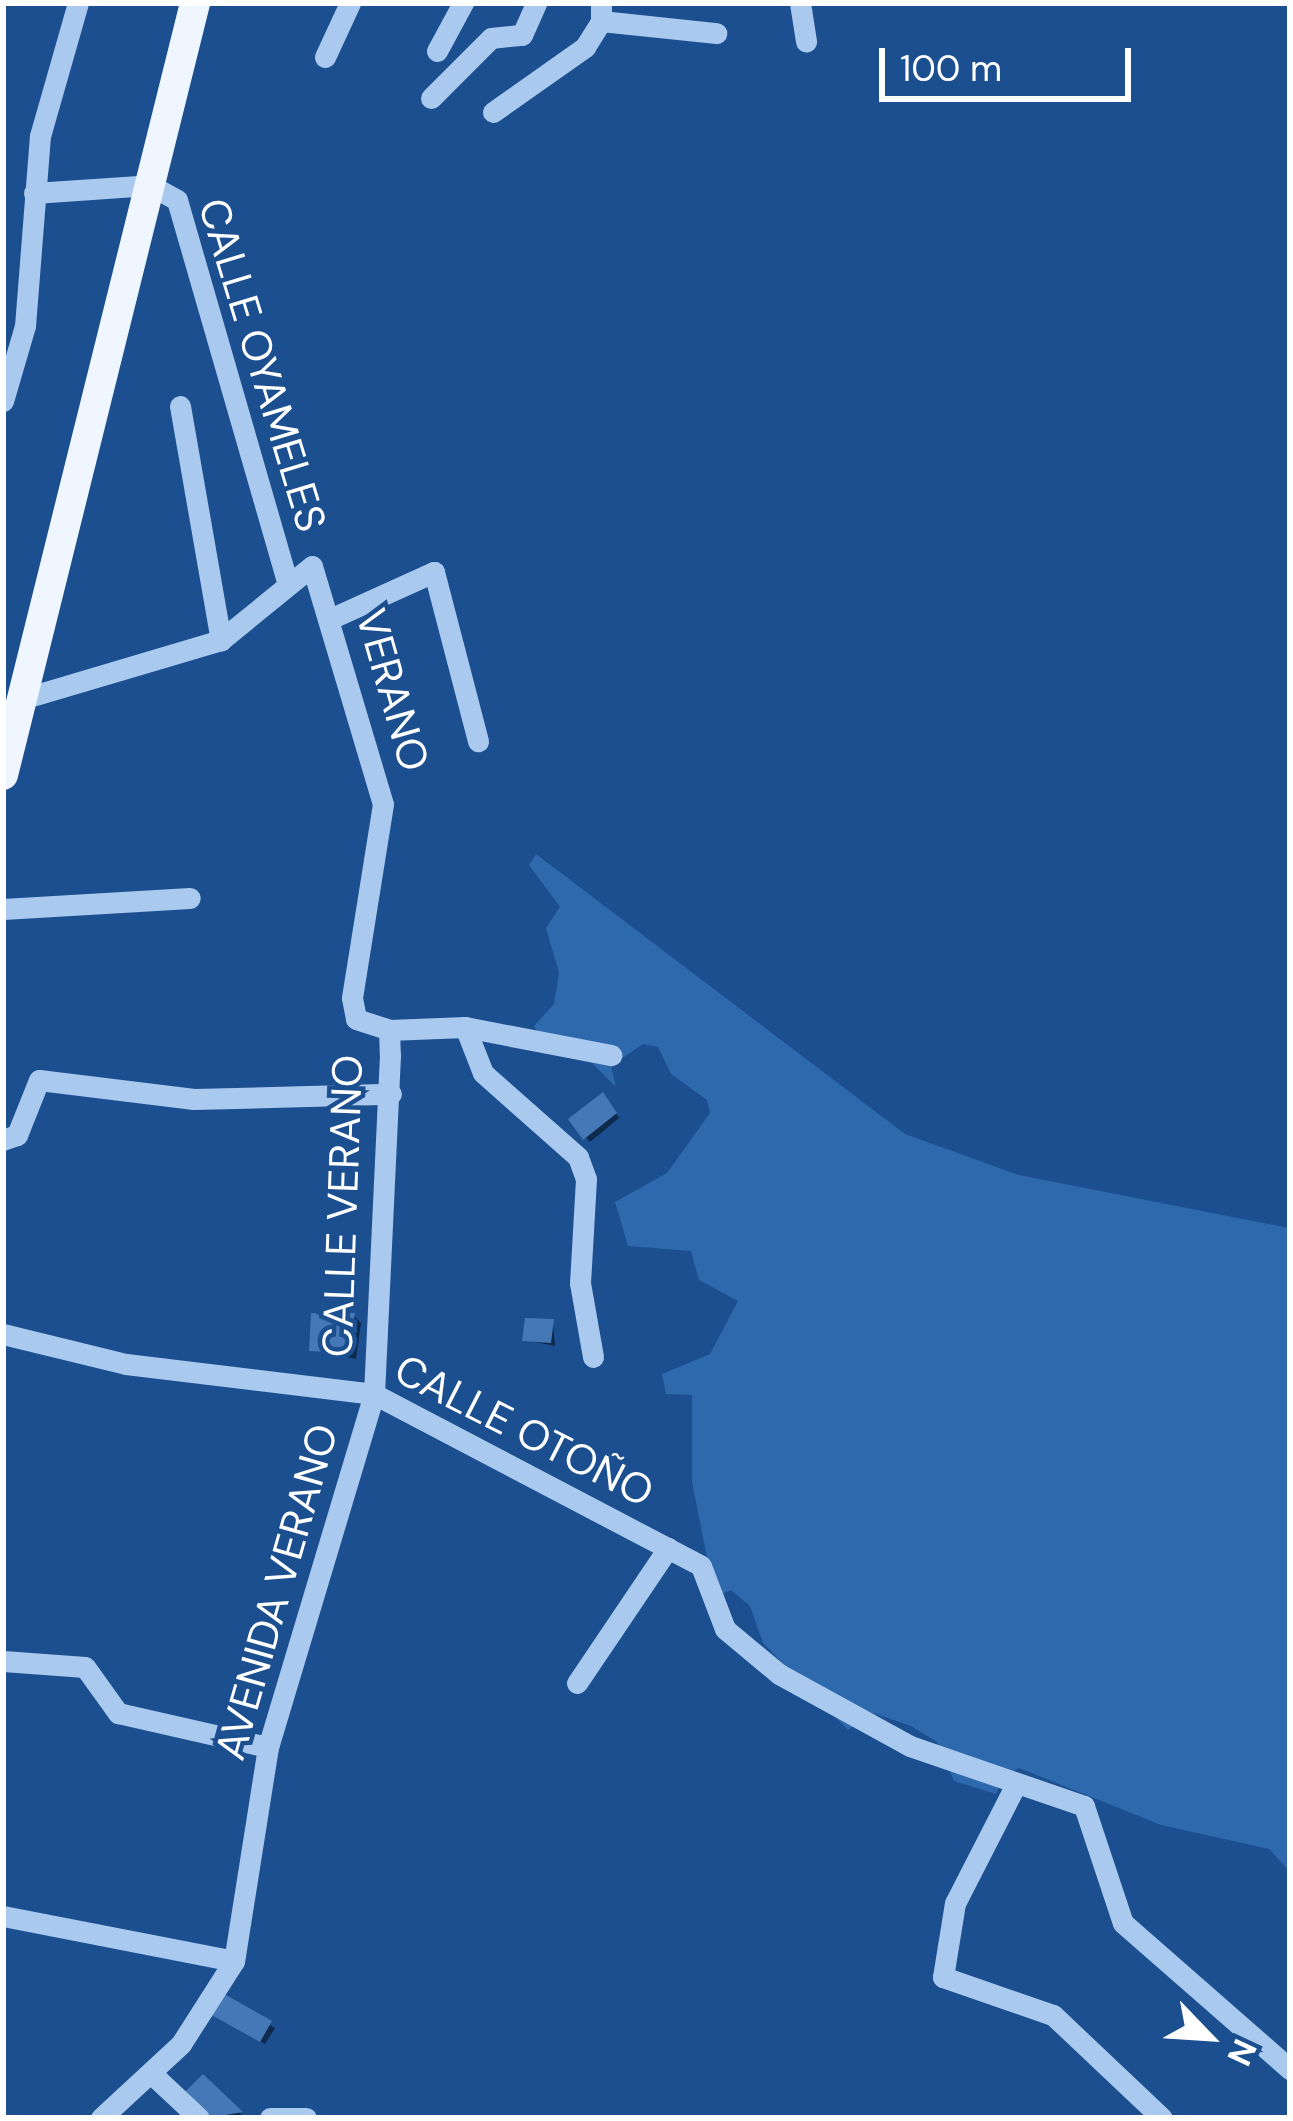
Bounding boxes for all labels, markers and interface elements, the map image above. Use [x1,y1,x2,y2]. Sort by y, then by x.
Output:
scale bar [885,24,1137,98]
text: 100 m [900,45,1002,92]
street label: CALLE OYAMELES [187,192,337,538]
street label: VERANO [345,603,439,777]
street label: CALLE VERANO [313,1054,373,1358]
street label: CALLE OTOÑO [386,1344,662,1518]
street label: AVENIDA VERANO [205,1418,349,1766]
north arrow [1149,1977,1269,2097]
text: N [1218,2032,1267,2072]

